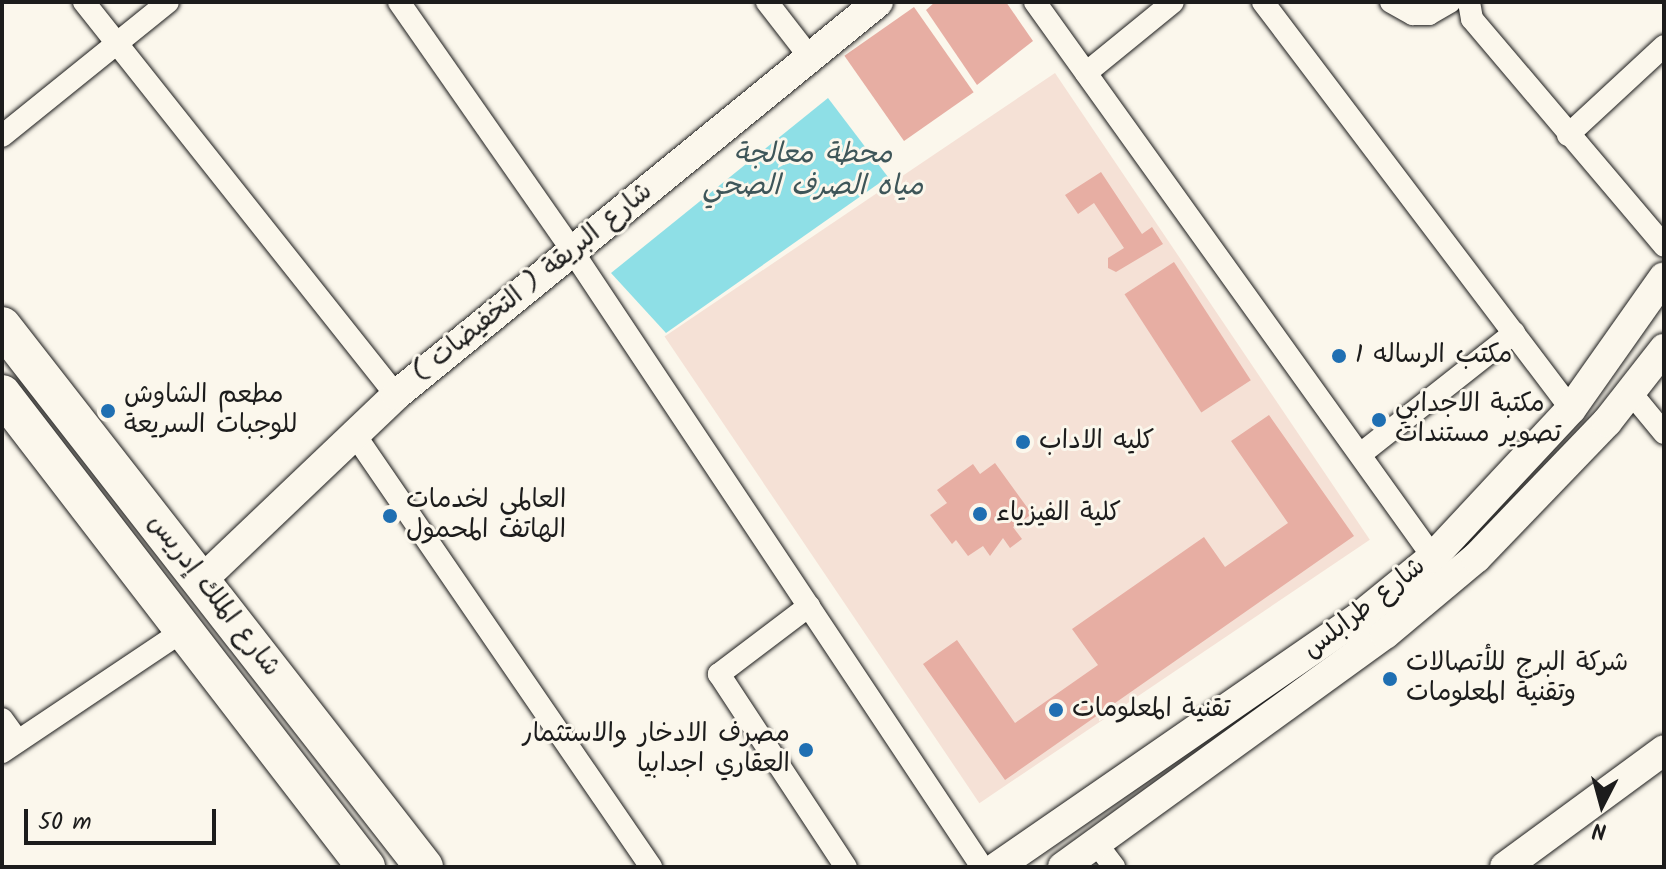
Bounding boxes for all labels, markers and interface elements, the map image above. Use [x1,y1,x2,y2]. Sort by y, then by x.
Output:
water label: محطة معالجة مياه الصرف الصحي [703,138,923,204]
street label: شارع البريقة ( التخفيضات ) [407,177,659,389]
place label: مكتب الرساله 1 [1355,340,1512,372]
marker: مكتب الرساله 1 [1330,347,1348,365]
place label: مطعم الشاوش للوجبات السريعة [124,380,297,442]
place label: مكتبة الاجدابي تصوير مستندات [1395,389,1561,450]
marker: مطعم الشاوش للوجبات السريعة [99,402,117,420]
marker: مكتبة الاجدابي تصوير مستندات [1370,411,1388,429]
place label: كليه الاداب [1039,426,1154,458]
marker: كليه الاداب [1014,433,1032,451]
place label: العالمي لخدمات الهاتف المحمول [406,485,566,546]
place label: كلية الفيزياء [996,498,1121,530]
marker: كلية الفيزياء [971,505,989,523]
marker: العالمي لخدمات الهاتف المحمول [381,507,399,525]
street label: شارع الملك إدريس [140,509,286,683]
street label: شارع طرابلس [1298,552,1432,666]
place label: شركة البرج للأتصالات وتقنية المعلومات [1406,648,1628,710]
marker: شركة البرج للأتصالات وتقنية المعلومات [1381,670,1399,688]
place label: تقنية المعلومات [1072,694,1231,726]
marker: تقنية المعلومات [1047,701,1065,719]
place label: مصرف الادخار والاستثمار العقاري اجدابيا [522,719,790,780]
marker: مصرف الادخار والاستثمار العقاري اجدابيا [797,741,815,759]
north arrow [1562,765,1642,845]
scale bar [28,793,220,843]
text: 50 m [38,803,92,842]
text: N [1591,811,1608,847]

